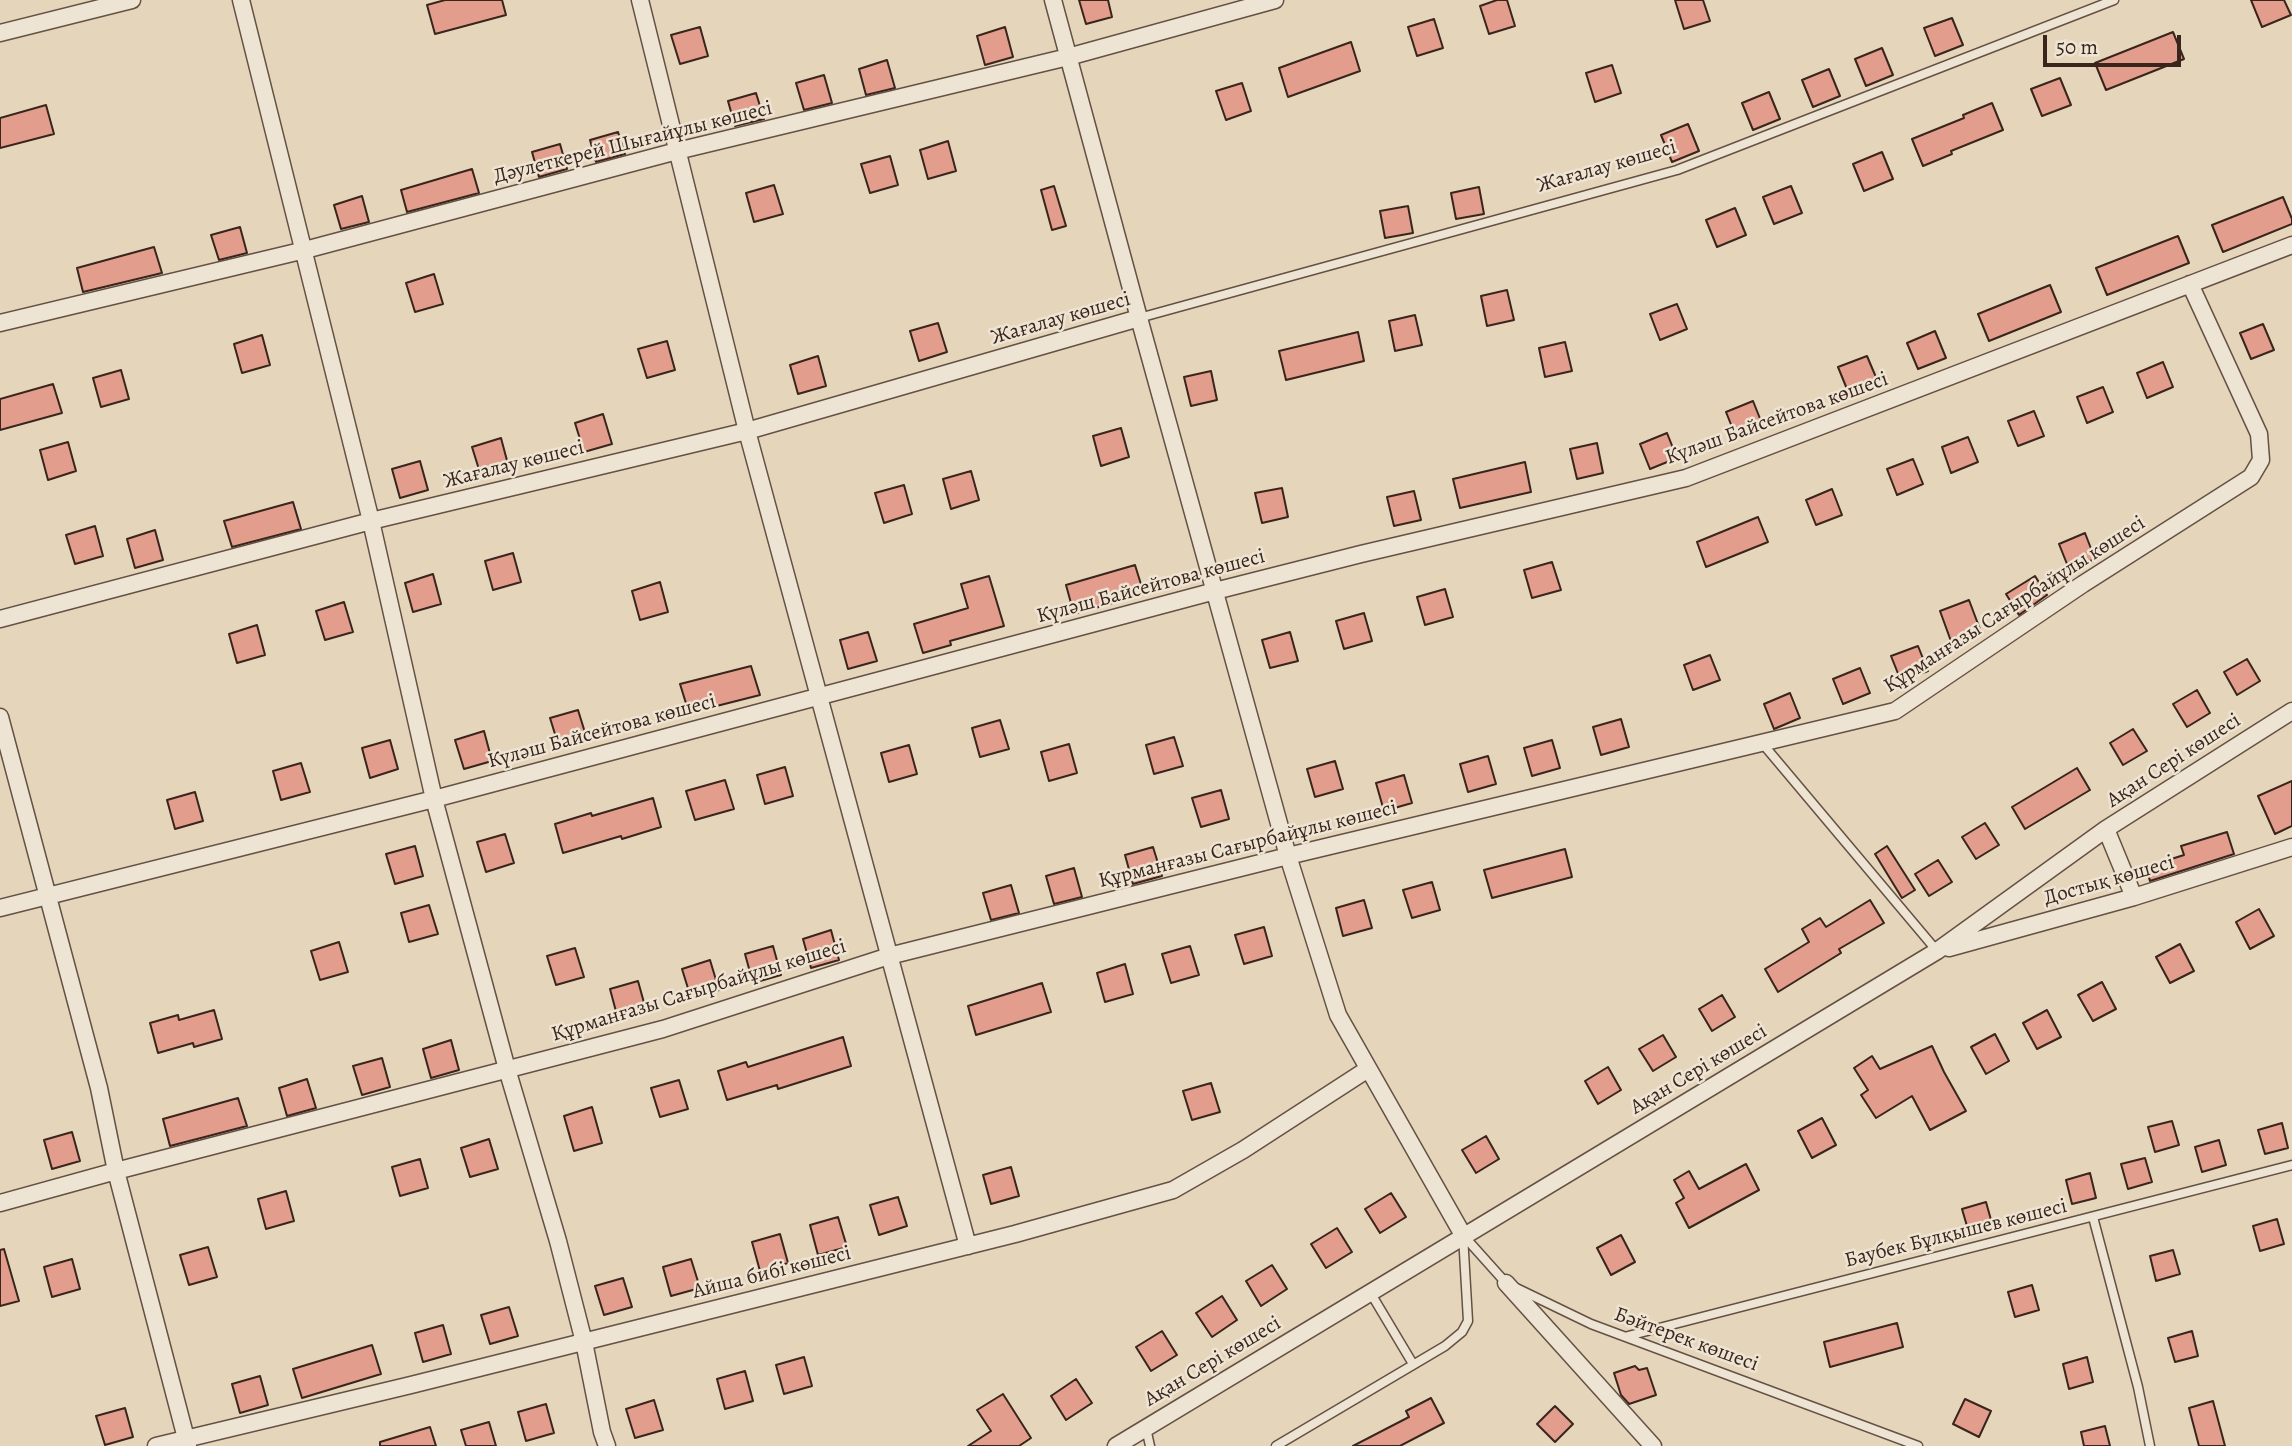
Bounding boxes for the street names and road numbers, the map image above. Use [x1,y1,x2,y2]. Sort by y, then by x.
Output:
street label: Дәулеткерей Шығайұлы көшесі [491,96,775,190]
street label: Жағалау көшесі [1534,135,1680,199]
street label: Жағалау көшесі [988,287,1134,351]
street label: Күләш Байсейтова көшесі [1662,367,1892,471]
street label: Жағалау көшесі [441,435,587,495]
street label: Құрманғазы Сағырбайұлы көшесі [1880,511,2150,699]
street label: Күләш Байсейтова көшесі [1034,544,1268,630]
street label: Күләш Байсейтова көшесі [485,689,719,775]
street label: Ақан Сері көшесі [2102,708,2246,814]
street label: Құрманғазы Сағырбайұлы көшесі [1096,796,1400,894]
street label: Достық көшесі [2041,850,2177,912]
street label: Құрманғазы Сағырбайұлы көшесі [549,934,849,1048]
street label: Ақан Сері көшесі [1626,1019,1772,1121]
street label: Баубек Бұлқышев көшесі [1842,1194,2070,1274]
street label: Айша бибі көшесі [690,1241,854,1305]
street label: Бәйтерек көшесі [1610,1302,1762,1378]
street label: Ақан Сері көшесі [1140,1311,1286,1413]

